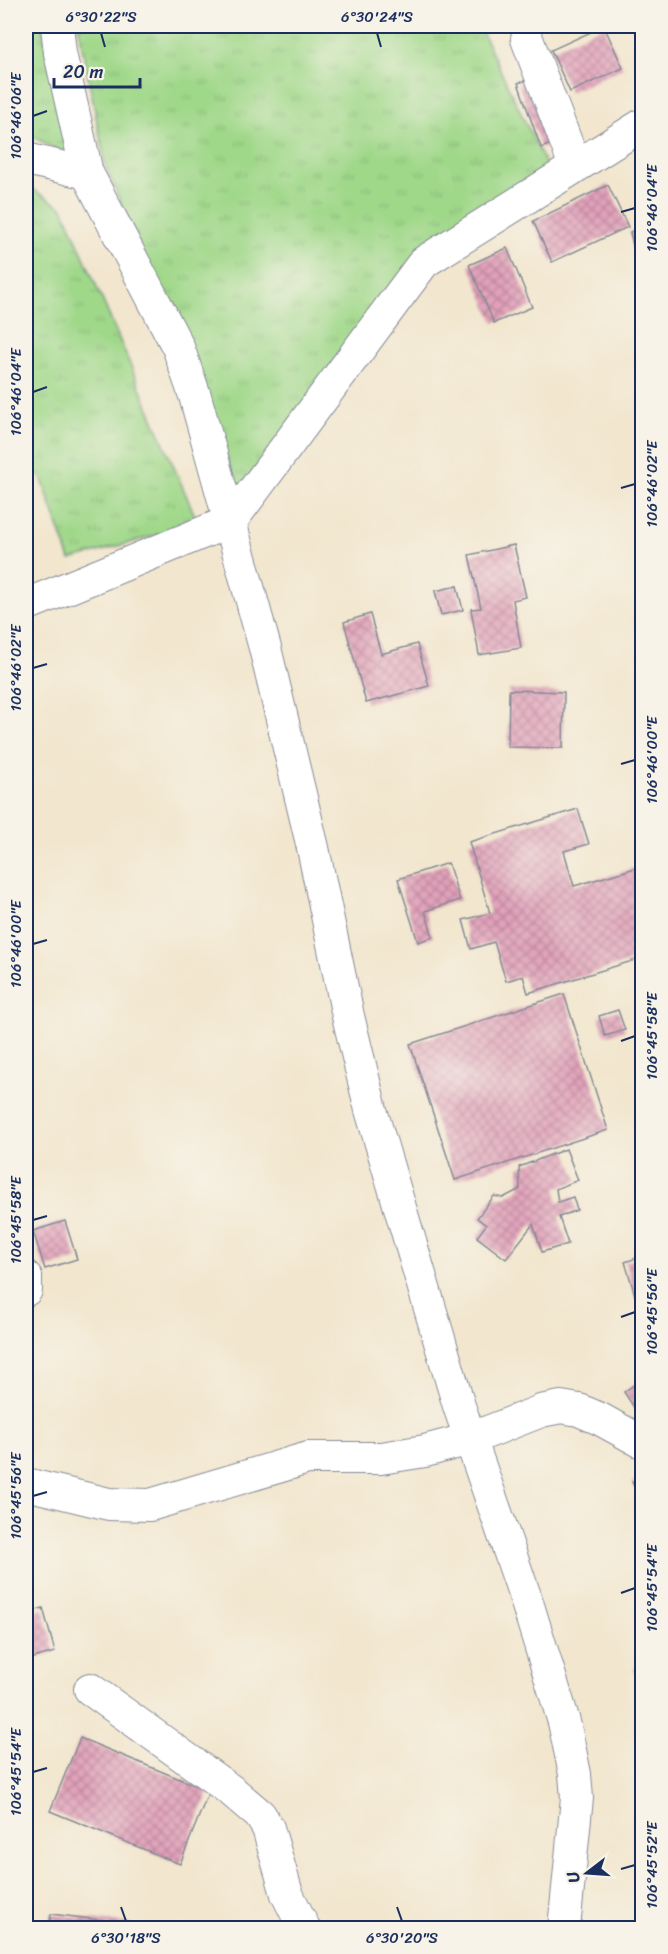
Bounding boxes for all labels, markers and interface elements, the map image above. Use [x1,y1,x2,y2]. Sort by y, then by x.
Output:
text: 6°30'22"S [65,4,137,30]
text: 6°30'24"S [341,4,414,30]
scale bar [54,51,140,89]
text: 20 m [63,56,103,88]
text: 106°46'06"E [3,71,29,159]
text: 106°46'04"E [639,162,665,252]
text: 106°46'04"E [3,346,29,436]
text: 106°46'02"E [639,439,665,528]
text: 106°46'02"E [3,623,29,712]
text: 106°46'00"E [639,714,665,804]
text: 106°46'00"E [3,898,29,988]
text: 106°45'58"E [639,990,665,1080]
text: 106°45'58"E [3,1174,29,1264]
text: 106°45'56"E [639,1267,665,1356]
text: 106°45'56"E [3,1451,29,1540]
text: 106°45'54"E [639,1542,665,1632]
text: 106°45'54"E [3,1726,29,1816]
text: 106°45'52"E [639,1820,665,1909]
north arrow [557,1843,617,1903]
text: U [557,1867,589,1887]
text: 6°30'18"S [91,1925,161,1951]
text: 6°30'20"S [366,1925,439,1951]

